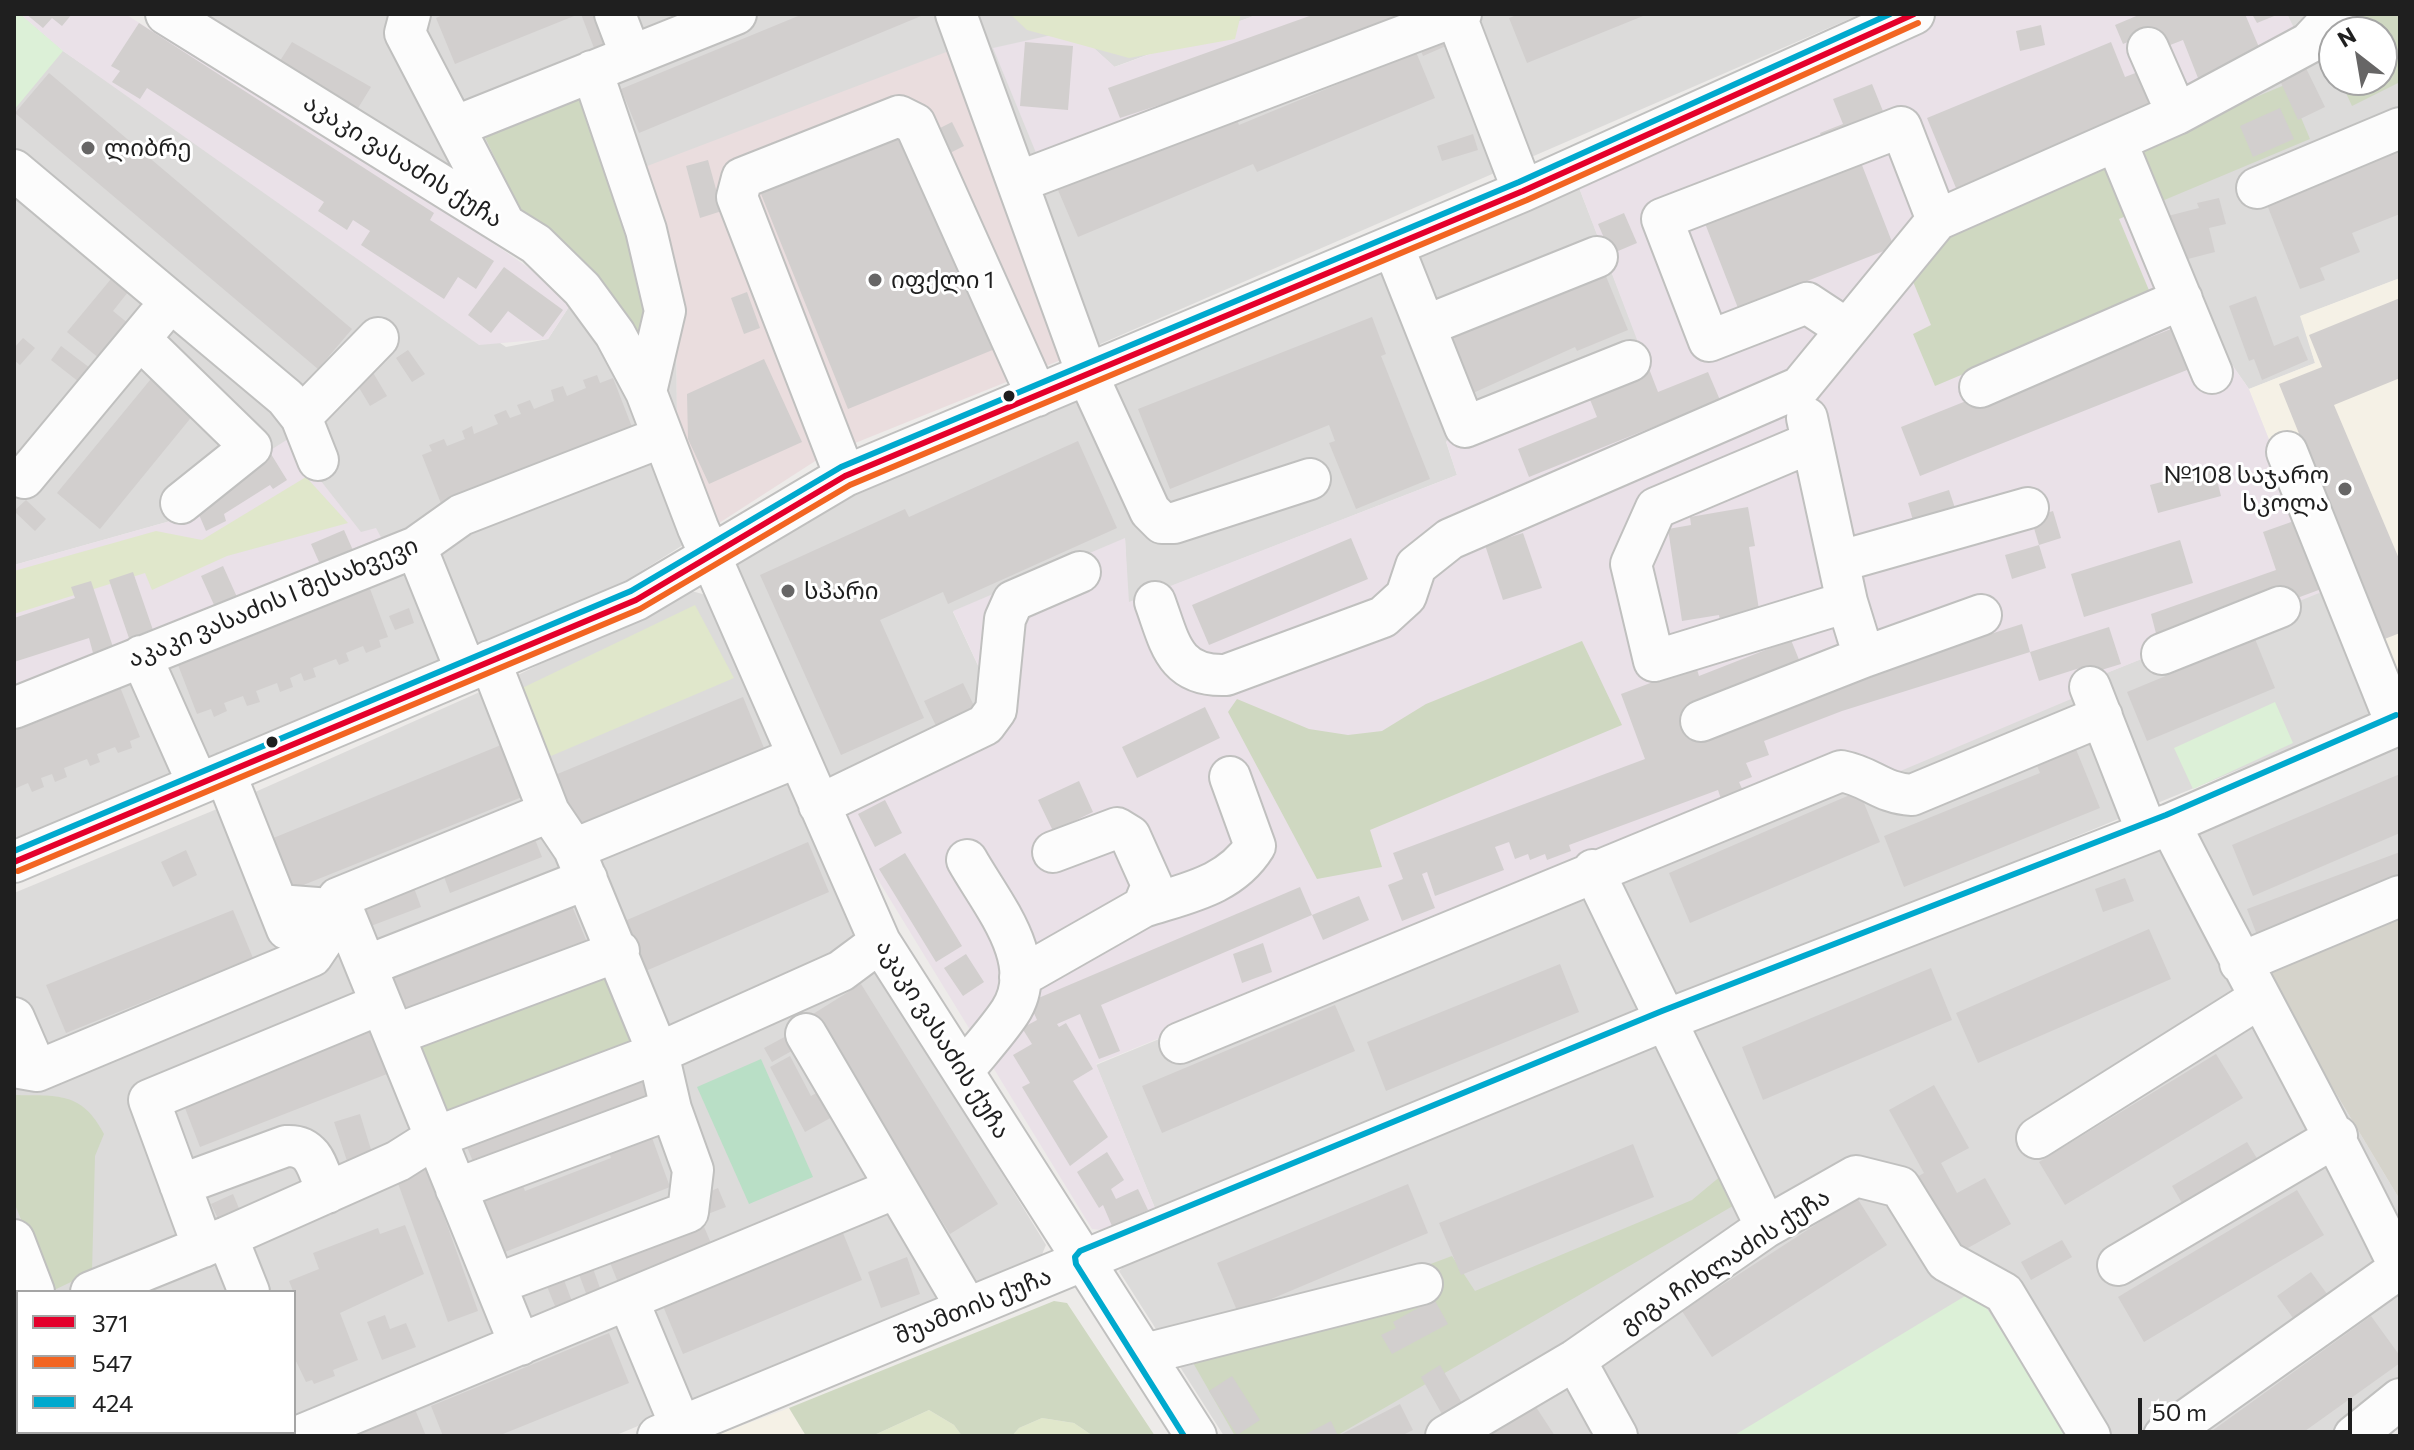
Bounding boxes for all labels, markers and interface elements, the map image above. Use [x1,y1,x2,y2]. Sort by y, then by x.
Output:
north arrow [2318,16,2398,96]
text: N [2332,21,2360,53]
street label: აკაკი ვასაძის ქუჩა [298,88,508,234]
place label: ლიბრე [104,134,192,162]
marker: ლიბრე [79,139,97,157]
place label: იფქლი 1 [891,266,994,294]
marker: იფქლი 1 [866,271,884,289]
unlabelled marker [1001,388,1017,404]
place label: №108 საჯარო სკოლა [2163,461,2329,517]
marker: №108 საჯარო სკოლა [2336,480,2354,498]
street label: აკაკი ვასაძის I შესახვევი [124,531,422,673]
place label: სპარი [804,577,879,605]
marker: სპარი [779,582,797,600]
unlabelled marker [264,734,280,750]
street label: აკაკი ვასაძის ქუჩა [870,934,1016,1144]
street label: გიგა ჩიხლაძის ქუჩა [1615,1182,1835,1340]
street label: შუამთის ქუჩა [890,1261,1056,1351]
legend [16,1290,296,1434]
text: 371 [92,1308,129,1337]
text: 547 [92,1348,132,1377]
scale bar [2142,1382,2356,1432]
text: 424 [92,1388,133,1417]
text: 50 m [2152,1397,2207,1426]

